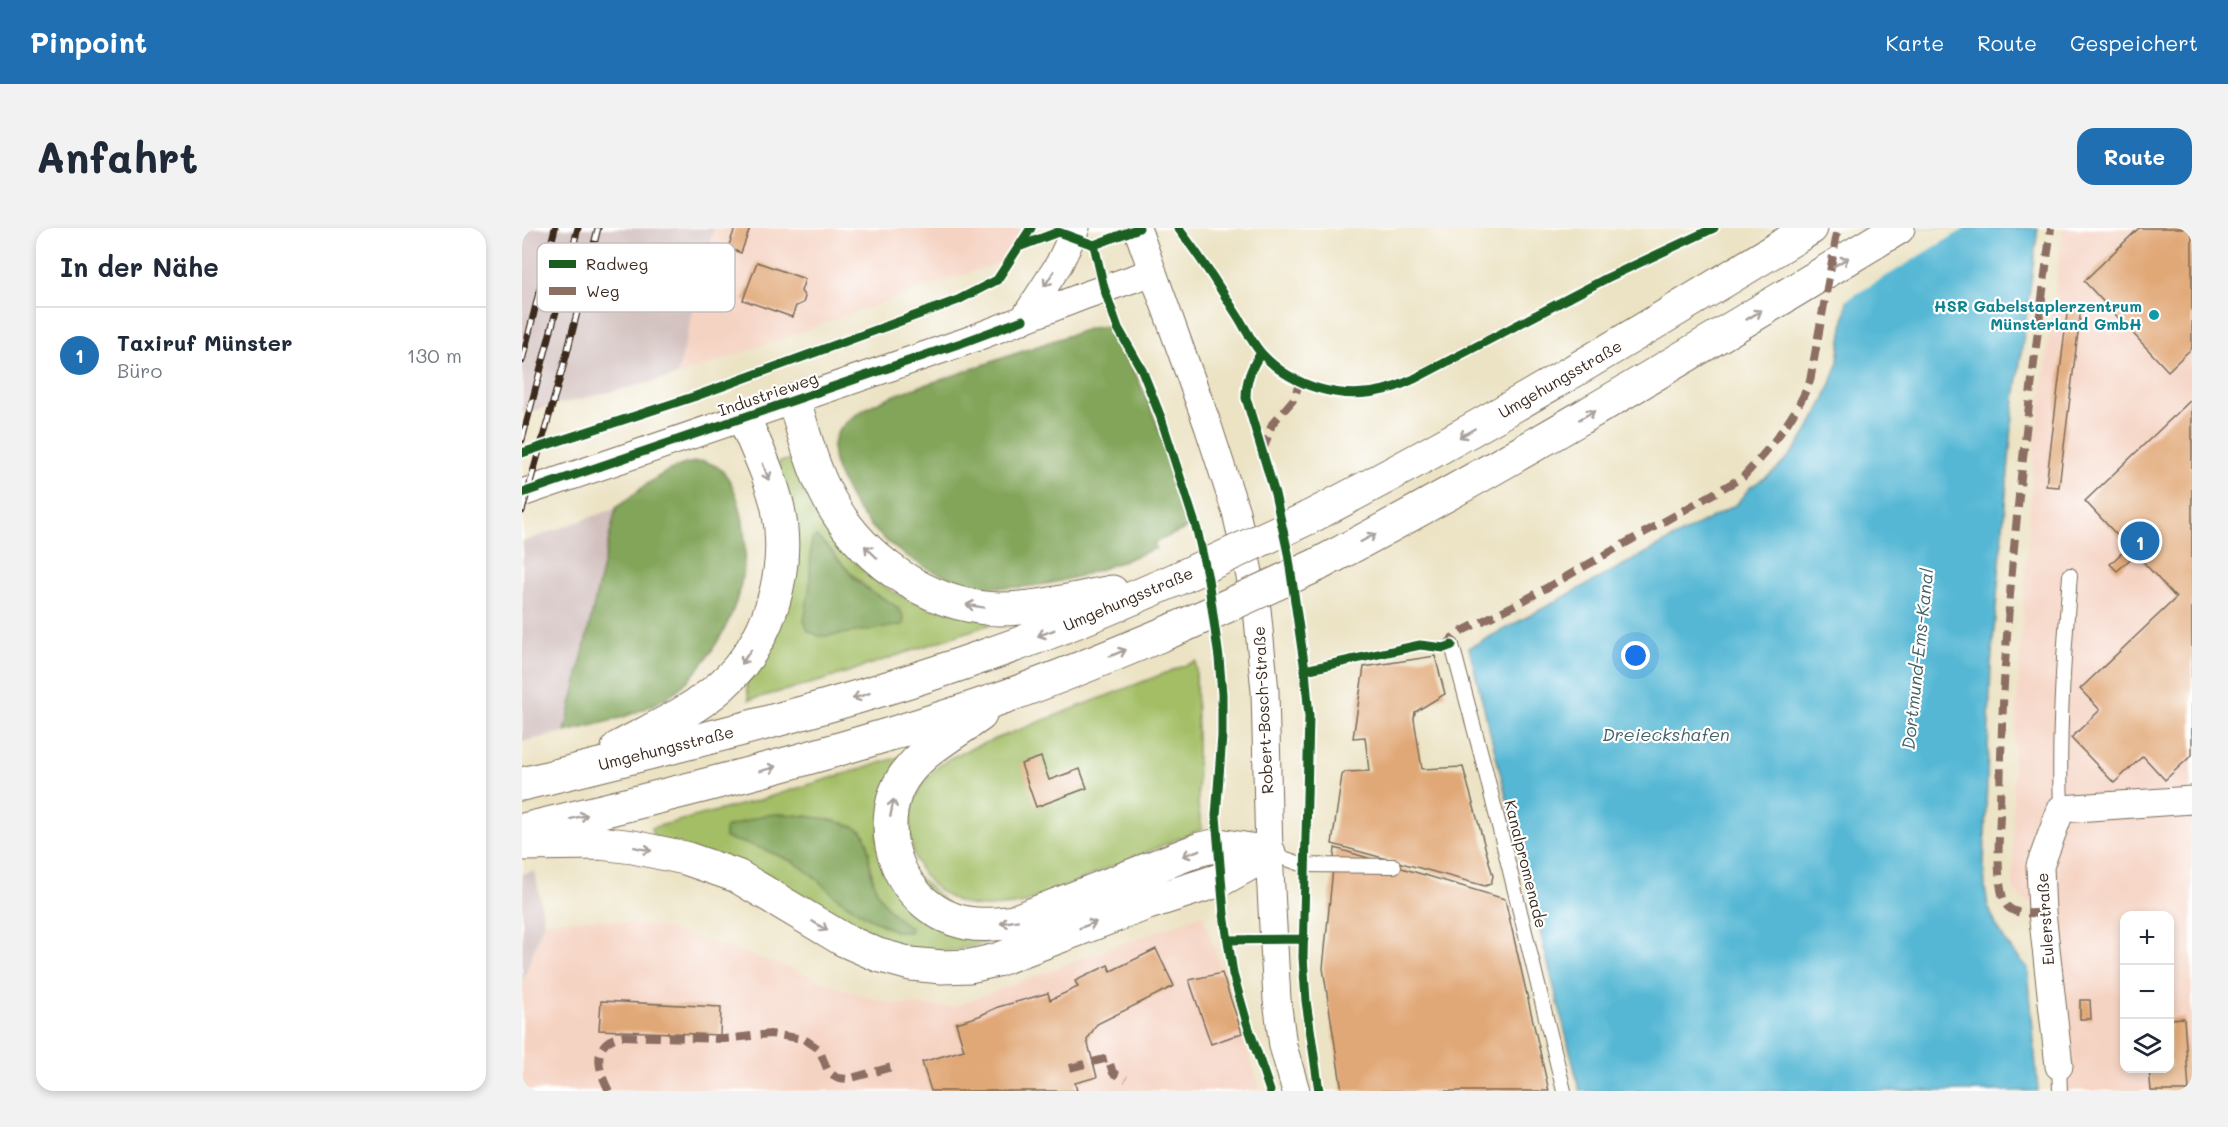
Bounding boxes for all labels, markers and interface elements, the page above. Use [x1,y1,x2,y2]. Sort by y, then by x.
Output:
text: Pinpoint [30,24,147,60]
text: Karte [1886,29,1944,56]
text: Route [1977,29,2037,56]
text: Gespeichert [2070,29,2198,56]
button: Route [2077,128,2192,185]
text: Anfahrt [36,129,198,184]
legend [537,243,735,312]
text: In der Nähe [60,250,219,284]
text: Radweg [586,253,648,274]
one-way arrow [1832,256,1849,268]
one-way arrow [1043,271,1056,288]
text: Weg [586,280,619,301]
place label: HSR Gabelstaplerzentrum Münsterland GmbH [1934,295,2142,334]
one-way arrow [1745,308,1762,320]
marker: HSR Gabelstaplerzentrum Münsterland GmbH [2147,308,2161,322]
text: Taxiruf Münster [117,328,292,357]
street label: Umgehungsstraße [1494,335,1625,422]
text: 1 [75,342,84,368]
text: 130 m [407,342,462,368]
text: Büro [117,357,162,383]
street label: Industrieweg [715,367,820,420]
one-way arrow [1578,409,1595,421]
one-way arrow [1459,427,1476,439]
one-way arrow [761,462,772,481]
pin: 1 [2120,518,2160,564]
one-way arrow [1359,532,1377,543]
one-way arrow [864,545,879,559]
street label: Umgehungsstraße [1060,562,1196,635]
water label: Dortmund-Ems-Kanal [1896,567,1939,751]
one-way arrow [965,600,985,611]
street label: Robert-Bosch-Straße [1248,626,1277,795]
one-way arrow [1037,628,1055,639]
your location [1621,641,1650,670]
one-way arrow [1108,647,1127,658]
one-way arrow [740,649,752,665]
one-way arrow [852,691,871,702]
street label: Umgehungsstraße [596,720,736,775]
water label: Dreieckshafen [1602,722,1730,746]
one-way arrow [758,763,777,774]
street label: Kanalpromenade [1500,798,1553,930]
one-way arrow [887,799,898,818]
one-way arrow [569,810,588,822]
one-way arrow [633,844,652,855]
one-way arrow [1182,848,1201,859]
street label: Eulerstraße [2031,872,2058,966]
map controls [2120,911,2174,1073]
button: + [2120,911,2174,965]
one-way arrow [999,916,1019,927]
one-way arrow [1078,919,1097,930]
one-way arrow [811,920,828,932]
button: − [2120,965,2174,1019]
button: layers [2120,1019,2174,1073]

